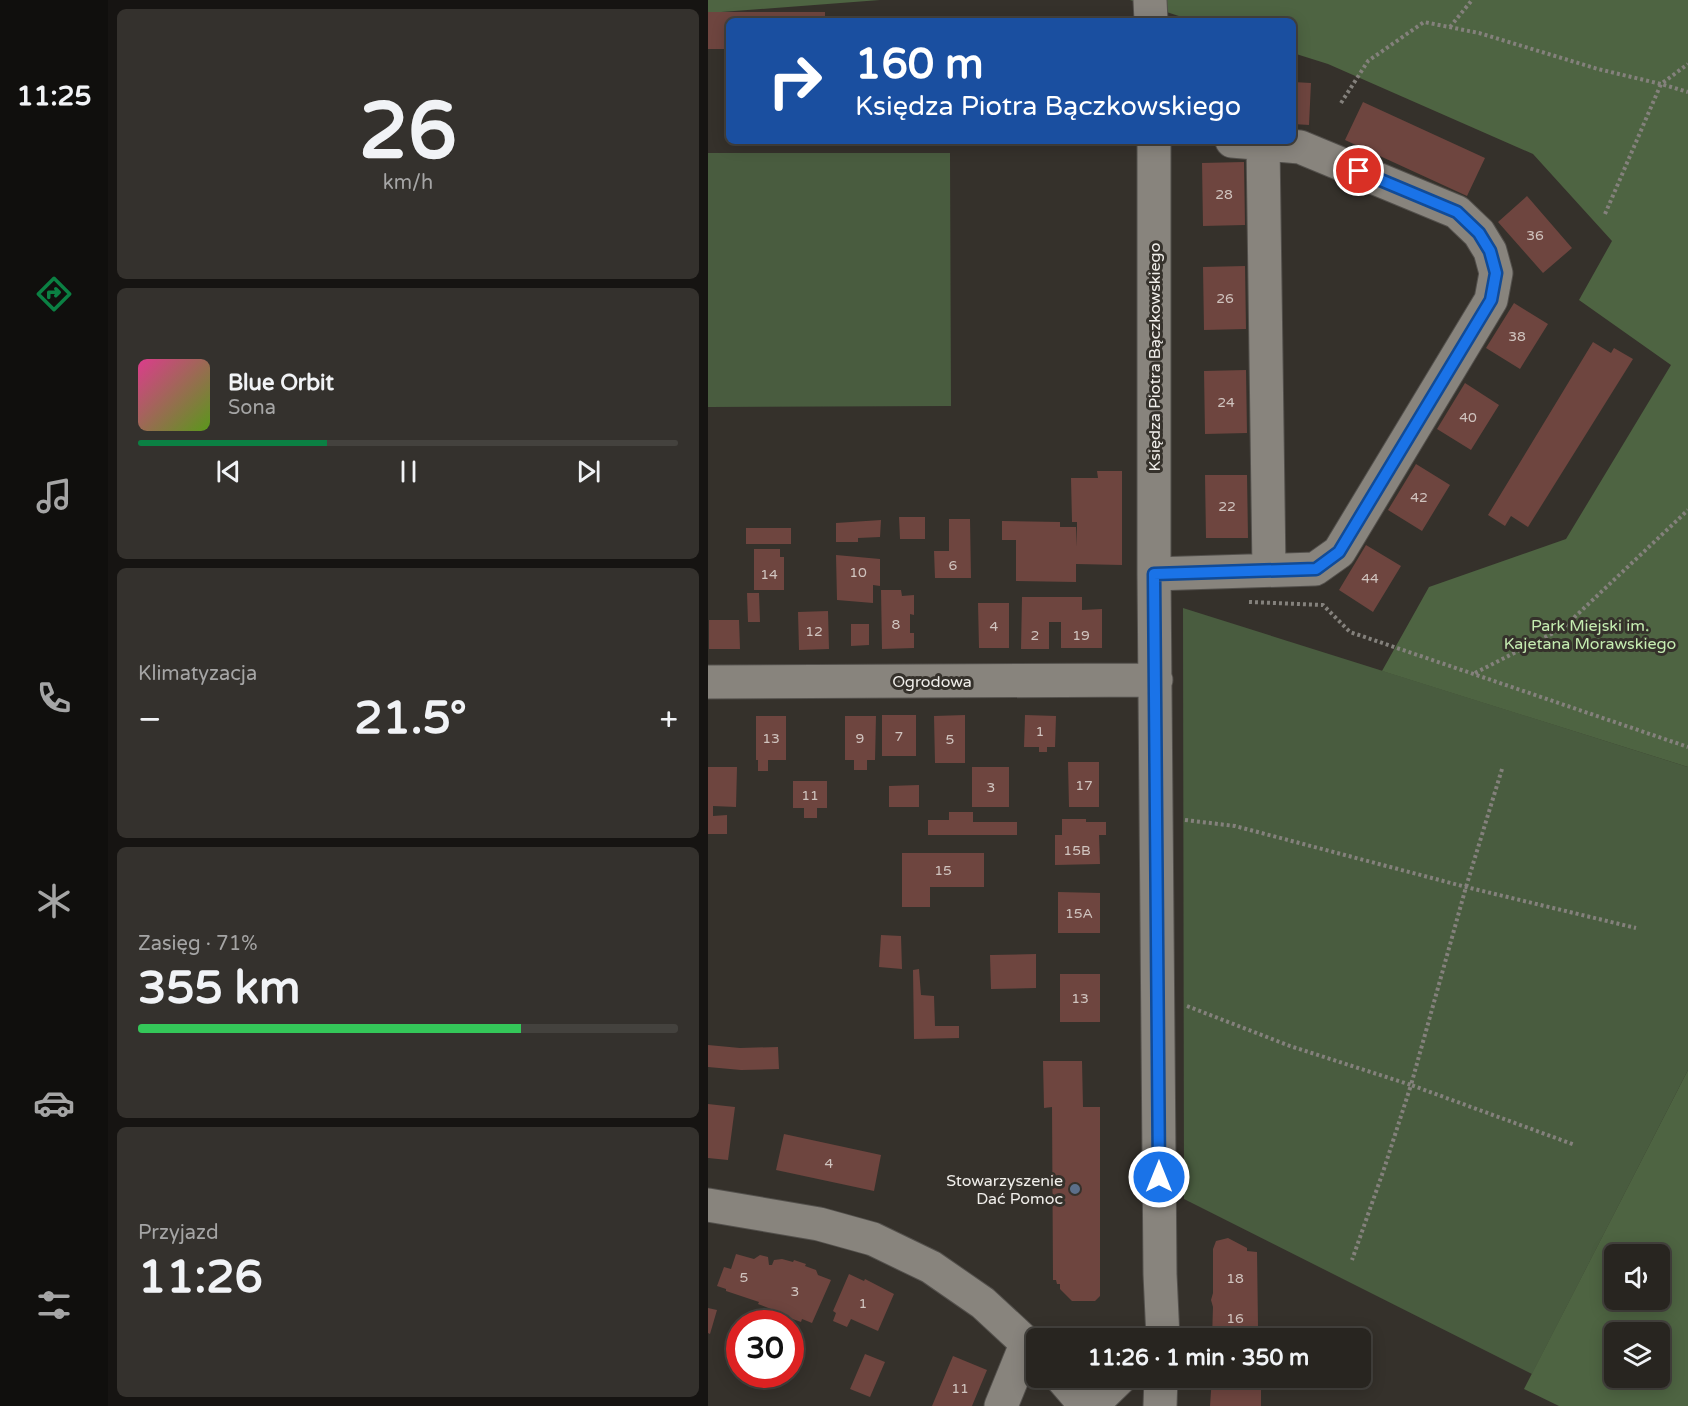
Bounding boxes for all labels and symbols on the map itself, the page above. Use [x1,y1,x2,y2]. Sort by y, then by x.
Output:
pin [1333,145,1384,196]
house number: 28 [1215,186,1233,203]
house number: 36 [1526,227,1544,244]
street label: Księdza Piotra Bączkowskiego [1145,243,1165,471]
house number: 26 [1216,290,1234,307]
house number: 38 [1508,328,1526,345]
house number: 24 [1217,394,1235,411]
house number: 40 [1459,409,1477,426]
house number: 42 [1410,489,1428,506]
house number: 22 [1218,498,1236,515]
house number: 6 [949,557,958,574]
house number: 10 [849,564,867,581]
house number: 14 [760,566,778,583]
house number: 44 [1361,570,1379,587]
house number: 8 [892,616,901,633]
park label: Park Miejski im. Kajetana Morawskiego [1504,616,1676,654]
house number: 4 [990,618,999,635]
house number: 12 [805,623,823,640]
house number: 2 [1031,627,1039,644]
house number: 19 [1072,627,1090,644]
street label: Ogrodowa [892,672,972,692]
house number: 1 [1036,723,1044,740]
house number: 7 [895,728,903,745]
house number: 13 [762,730,780,747]
house number: 9 [856,730,864,747]
house number: 5 [946,731,954,748]
house number: 17 [1075,777,1093,794]
house number: 3 [987,779,995,796]
house number: 11 [801,787,819,804]
house number: 15B [1063,842,1091,859]
house number: 15 [934,862,952,879]
house number: 15A [1065,905,1093,922]
house number: 13 [1071,990,1089,1007]
position arrow [1127,1145,1191,1209]
house number: 4 [825,1155,834,1172]
place label: Stowarzyszenie Dać Pomoc [946,1171,1063,1209]
marker: Stowarzyszenie Dać Pomoc [1068,1182,1082,1196]
house number: 5 [740,1269,748,1286]
house number: 18 [1226,1270,1244,1287]
house number: 3 [791,1283,799,1300]
house number: 1 [859,1295,867,1312]
speed limit sign: 30 [726,1310,804,1388]
house number: 16 [1226,1310,1244,1327]
house number: 11 [951,1380,969,1397]

